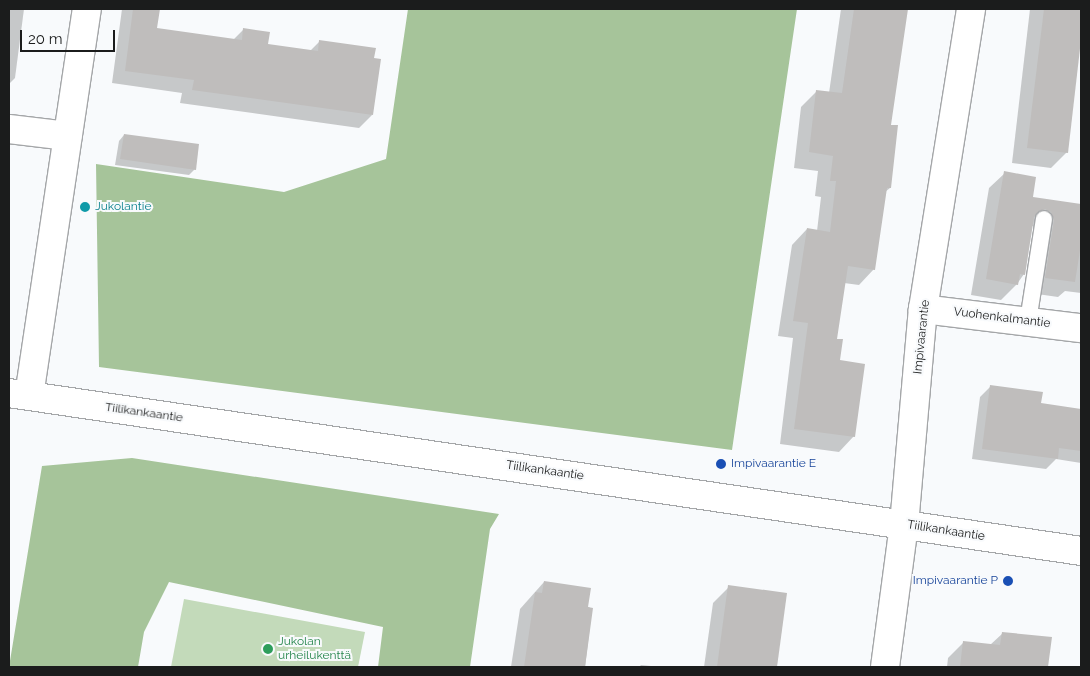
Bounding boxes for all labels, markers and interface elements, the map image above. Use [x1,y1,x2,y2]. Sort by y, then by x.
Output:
scale bar [22,20,118,52]
text: 20 m [28,30,63,48]
place label: Jukolantie [95,200,151,214]
marker: Jukolantie [79,201,91,213]
street label: Impivaarantie [911,299,933,375]
street label: Vuohenkalmantie [953,305,1051,331]
street label: Tiilikankaantie [104,400,184,426]
place label: Impivaarantie E [731,457,816,471]
street label: Tiilikankaantie [505,458,585,484]
marker: Impivaarantie E [715,458,727,470]
street label: Tiilikankaantie [906,518,986,544]
place label: Impivaarantie P [913,574,998,588]
marker: Impivaarantie P [1002,575,1014,587]
place label: Jukolan urheilukenttä [278,635,351,663]
marker: Jukolan urheilukenttä [262,643,274,655]

